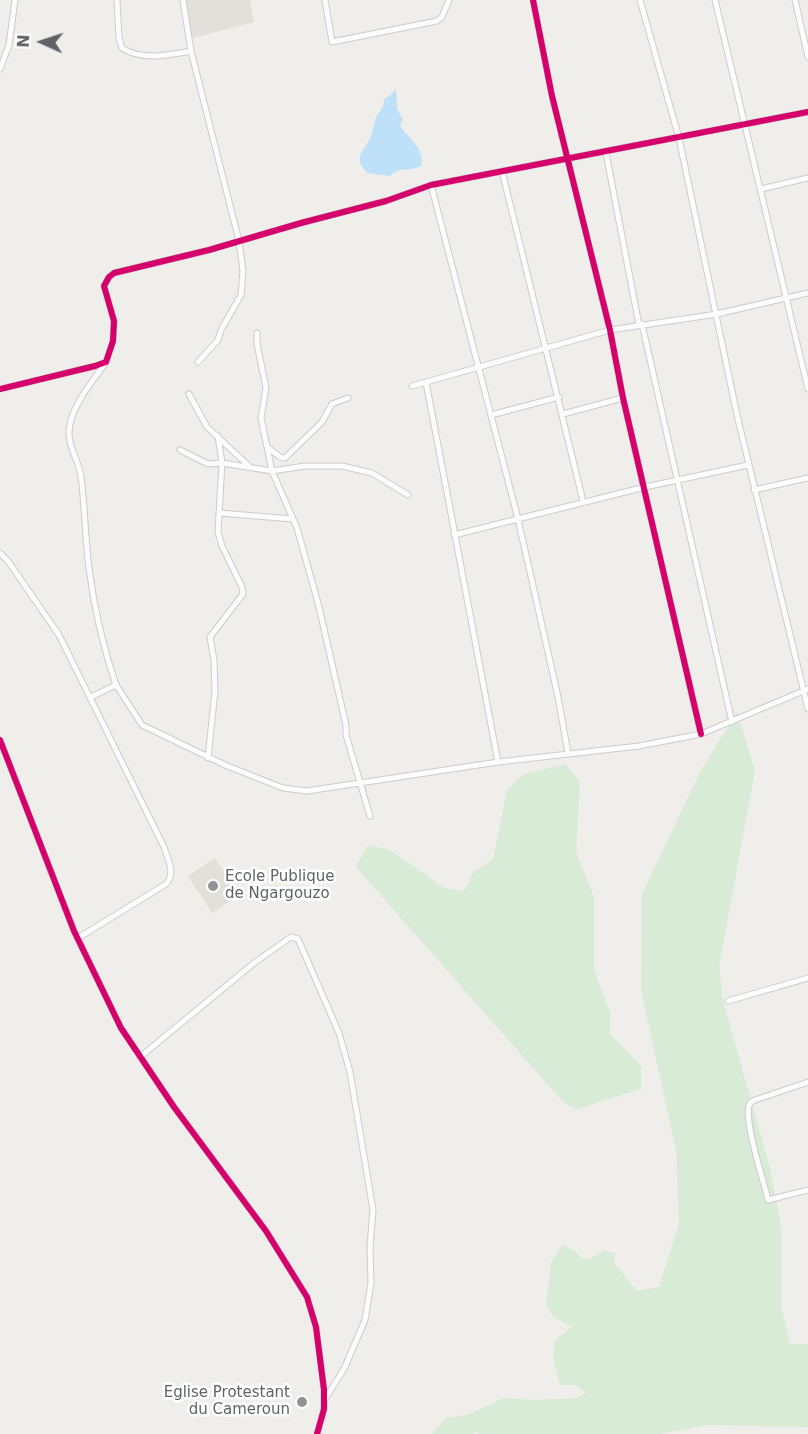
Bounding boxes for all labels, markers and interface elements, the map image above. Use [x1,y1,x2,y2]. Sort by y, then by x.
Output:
north arrow [12,12,72,72]
text: N [14,34,33,48]
place label: Ecole Publique de Ngargouzo [225,868,334,903]
marker: Ecole Publique de Ngargouzo [206,879,220,893]
place label: Eglise Protestant du Cameroun [164,1384,290,1419]
marker: Eglise Protestant du Cameroun [295,1395,309,1409]

